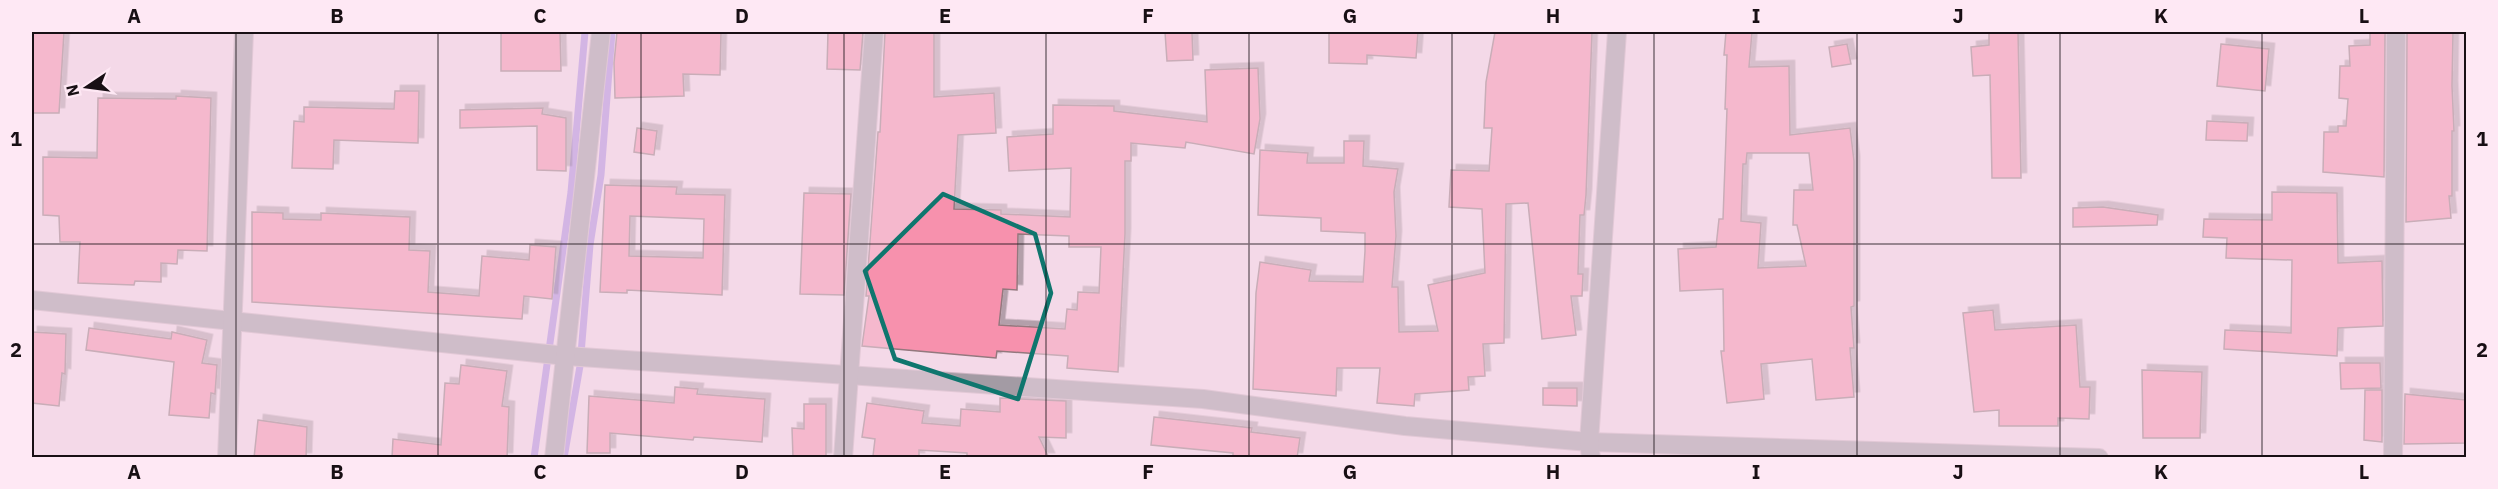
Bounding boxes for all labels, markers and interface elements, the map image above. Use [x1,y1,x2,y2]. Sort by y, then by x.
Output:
text: A [127,2,141,29]
text: B [330,2,344,29]
text: C [533,2,547,29]
text: D [735,2,749,29]
text: E [939,2,951,29]
text: F [1142,2,1154,29]
text: G [1343,2,1357,29]
text: H [1546,2,1560,29]
text: I [1752,2,1760,29]
text: J [1952,2,1964,29]
text: K [2154,2,2168,29]
text: L [2359,2,2369,29]
north arrow [57,57,117,117]
text: N [61,82,83,98]
text: 1 [10,125,22,152]
text: 1 [2476,125,2488,152]
text: 2 [10,336,22,363]
text: 2 [2476,336,2488,363]
text: A [127,458,141,485]
text: B [330,458,344,485]
text: C [533,458,547,485]
text: D [735,458,749,485]
text: E [939,458,951,485]
text: F [1142,458,1154,485]
text: G [1343,458,1357,485]
text: H [1546,458,1560,485]
text: I [1752,458,1760,485]
text: J [1952,458,1964,485]
text: K [2154,458,2168,485]
text: L [2359,458,2369,485]

